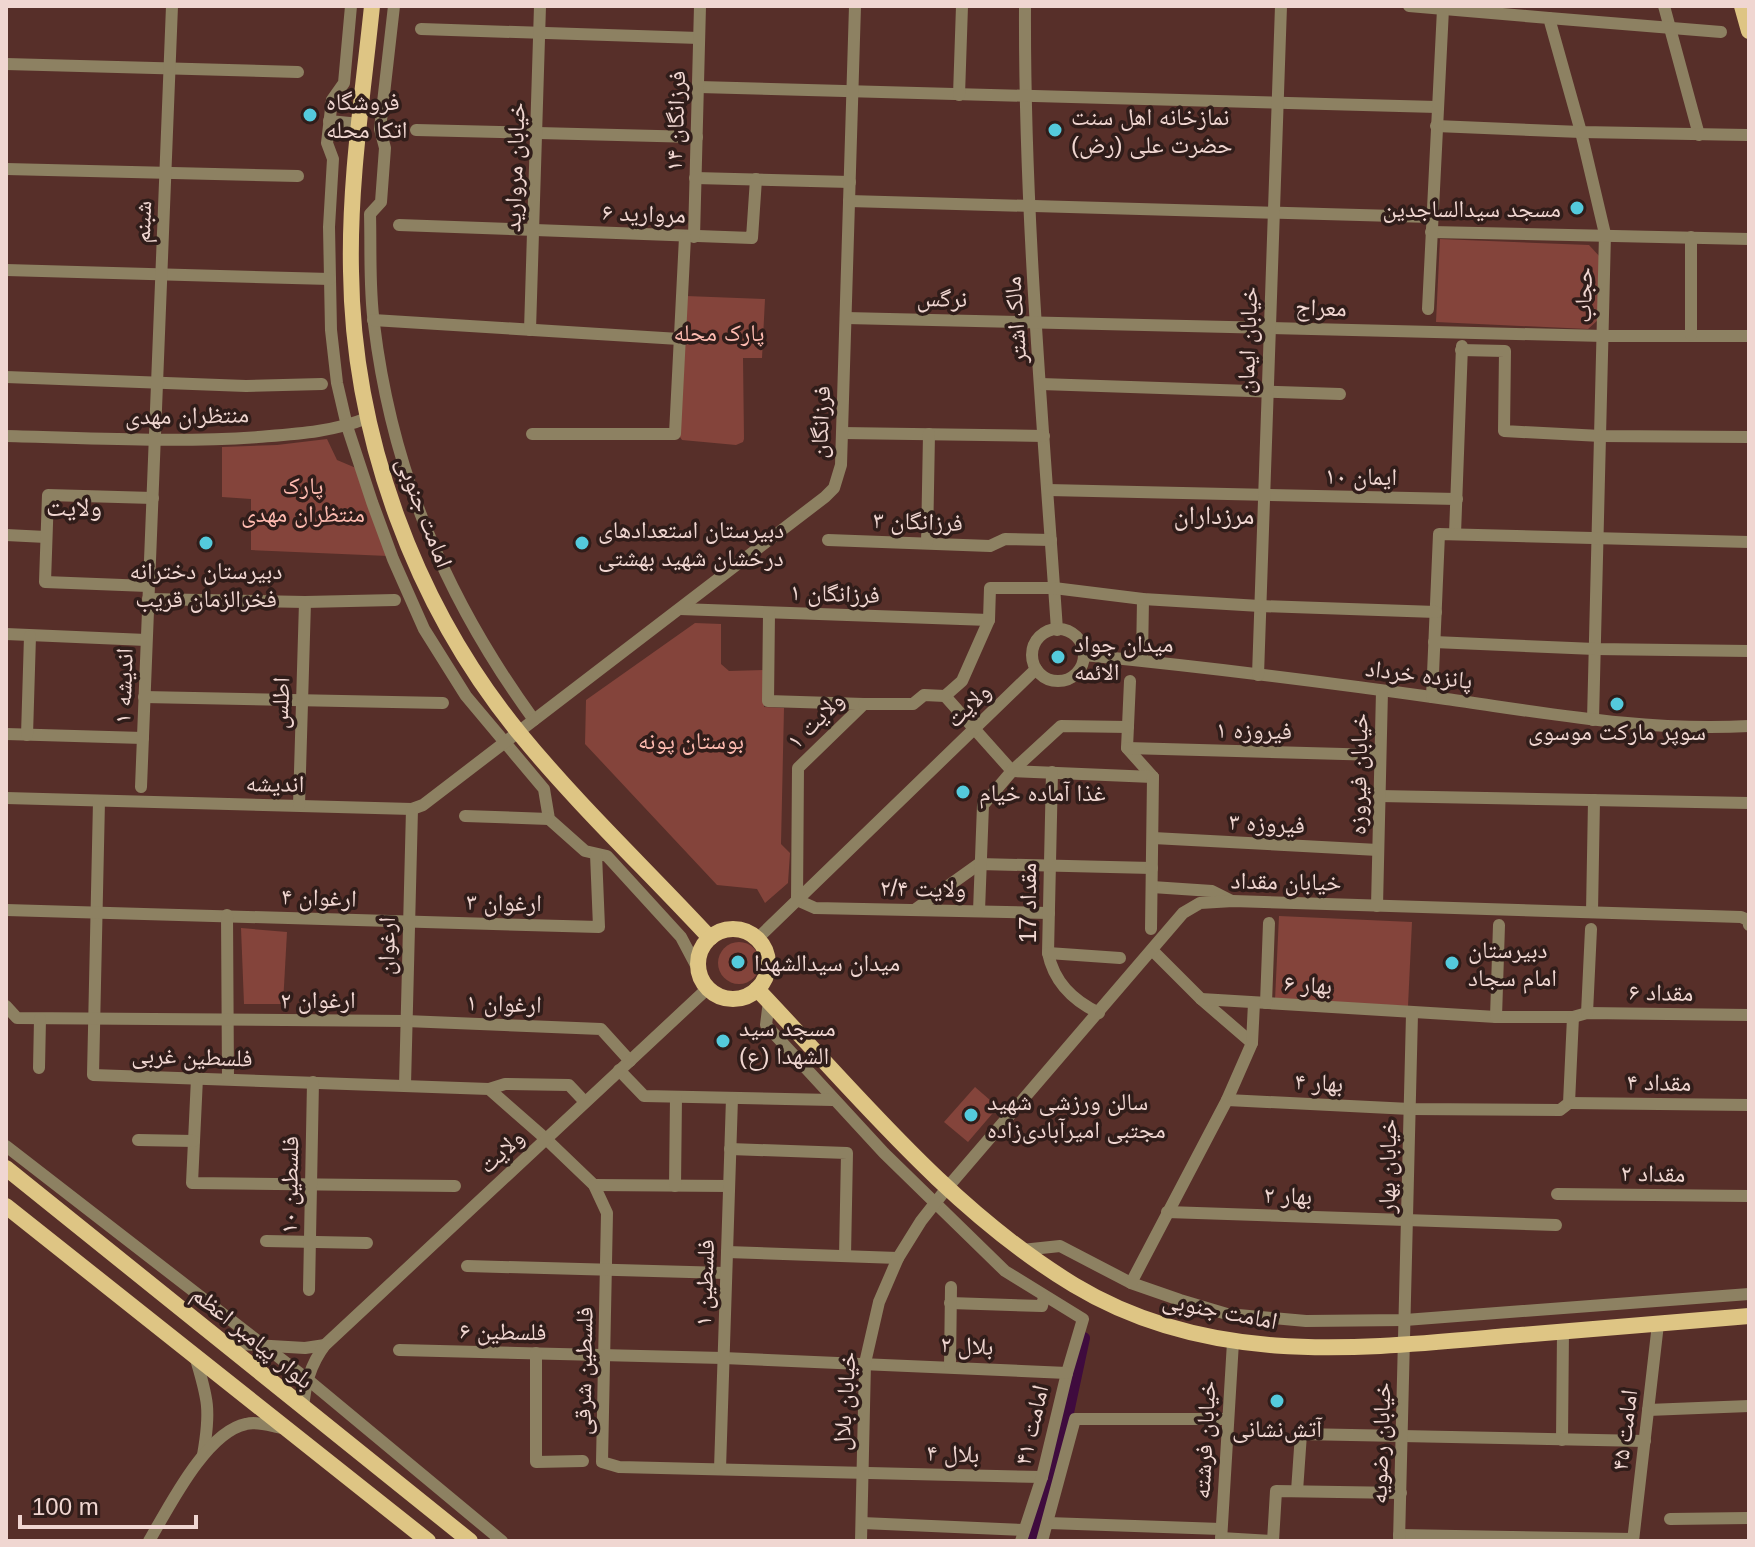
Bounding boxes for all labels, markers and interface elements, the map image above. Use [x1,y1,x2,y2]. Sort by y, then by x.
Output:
street label: فرزانگان ۱۴ [660,70,691,172]
place label: فروشگاه اتکا محله [326,88,407,143]
street label: خیابان مروارید [498,102,531,232]
place label: نمازخانه اهل سنت حضرت علی (رض) [1071,103,1233,159]
marker: فروشگاه اتکا محله [301,106,319,124]
marker: نمازخانه اهل سنت حضرت علی (رض) [1046,121,1064,139]
place label: مسجد سیدالساجدین [1383,195,1561,223]
street label: مروارید ۶ [602,198,686,228]
marker: مسجد سیدالساجدین [1568,199,1586,217]
street label: شبنم [128,200,159,244]
street label: حجاب [1569,267,1598,323]
street label: مالک اشتر [998,276,1032,365]
street label: نرگس [916,284,968,313]
street label: خیابان ایمان [1232,286,1263,394]
street label: معراج [1295,293,1347,323]
park label: پارک محله [673,319,765,347]
street label: فرزانگان [805,385,836,459]
street label: منتظران مهدی [125,400,249,431]
street label: امامت جنوبی [391,453,458,572]
street label: ایمان ۱۰ [1325,462,1397,491]
park label: پارک منتظران مهدی [241,472,365,528]
district label: ولایت [46,492,102,522]
district label: مرزداران [1174,500,1254,531]
street label: فرزانگان ۳ [873,506,963,537]
place label: دبیرستان استعدادهای درخشان شهید بهشتی [598,516,784,572]
marker: دبیرستان دخترانه فخرالزمان قریب [197,534,215,552]
marker: دبیرستان استعدادهای درخشان شهید بهشتی [573,534,591,552]
place label: دبیرستان دخترانه فخرالزمان قریب [130,557,282,613]
street label: فرزانگان ۱ [790,578,880,609]
place label: میدان جواد الائمه [1074,630,1174,685]
street label: اندیشه ۱ [108,647,138,725]
marker: میدان جواد الائمه [1049,648,1067,666]
street label: پانزده خرداد [1364,654,1474,695]
street label: اطلس [266,677,295,729]
street label: ولایت [940,677,996,733]
street label: ولایت ۱ [781,686,849,754]
marker: سوپر مارکت موسوی [1608,695,1626,713]
street label: خیابان فیروزه [1343,713,1374,835]
street label: فیروزه ۱ [1216,716,1292,745]
place label: سوپر مارکت موسوی [1528,718,1706,746]
park label: بوستان پونه [638,727,744,755]
street label: اندیشه [245,769,305,797]
place label: غذا آماده خیام [979,779,1106,809]
marker: غذا آماده خیام [954,783,972,801]
street label: فیروزه ۳ [1228,808,1306,839]
street label: مقداد 17 [1014,863,1041,943]
street label: خیابان مقداد [1230,867,1342,896]
street label: ولایت ۲/۴ [880,874,966,903]
street label: ارغوان ۴ [281,882,357,913]
street label: ارغوان ۳ [466,888,542,917]
street label: ارغوان [372,917,401,975]
place label: دبیرستان امام سجاد [1468,936,1557,994]
place label: میدان سیدالشهدا [754,949,900,977]
marker: میدان سیدالشهدا [729,953,747,971]
marker: دبیرستان امام سجاد [1443,954,1461,972]
street label: بهار ۶ [1283,969,1333,1000]
street label: مقداد ۶ [1628,978,1694,1006]
street label: ارغوان ۲ [280,986,356,1014]
street label: ارغوان ۱ [466,988,542,1019]
place label: مسجد سید الشهدا (ع) [739,1014,836,1071]
marker: مسجد سید الشهدا (ع) [714,1032,732,1050]
street label: فلسطین غربی [131,1040,253,1073]
street label: بهار ۴ [1294,1067,1344,1097]
street label: مقداد ۴ [1626,1068,1692,1096]
place label: سالن ورزشی شهید مجتبی امیرآبادی‌زاده [987,1088,1166,1144]
marker: سالن ورزشی شهید مجتبی امیرآبادی‌زاده [962,1106,980,1124]
street label: خیابان بهار [1373,1119,1402,1214]
street label: ولایت [473,1124,529,1179]
street label: فلسطین ۱۰ [275,1136,304,1234]
street label: مقداد ۲ [1620,1159,1686,1187]
street label: بهار ۲ [1263,1181,1313,1210]
street label: فلسطین ۱ [689,1239,720,1327]
street label: بلوار پیامبر اعظم [185,1280,319,1396]
street label: امامت جنوبی [1160,1286,1280,1335]
street label: فلسطین شرقی [568,1307,599,1435]
street label: فلسطین ۶ [459,1317,547,1346]
street label: بلال ۲ [940,1330,994,1361]
street label: خیابان بلال [827,1351,862,1451]
street label: خیابان فرشته [1187,1380,1222,1500]
street label: امامت ۴۱ [1009,1382,1053,1468]
street label: خیابان رضویه [1364,1382,1397,1504]
street label: امامت ۴۵ [1606,1388,1642,1472]
marker: آتش‌نشانی [1268,1392,1286,1410]
place label: آتش‌نشانی [1232,1415,1323,1443]
street label: بلال ۴ [926,1439,980,1468]
scale bar [20,1479,196,1529]
text: 100 m [32,1493,99,1520]

